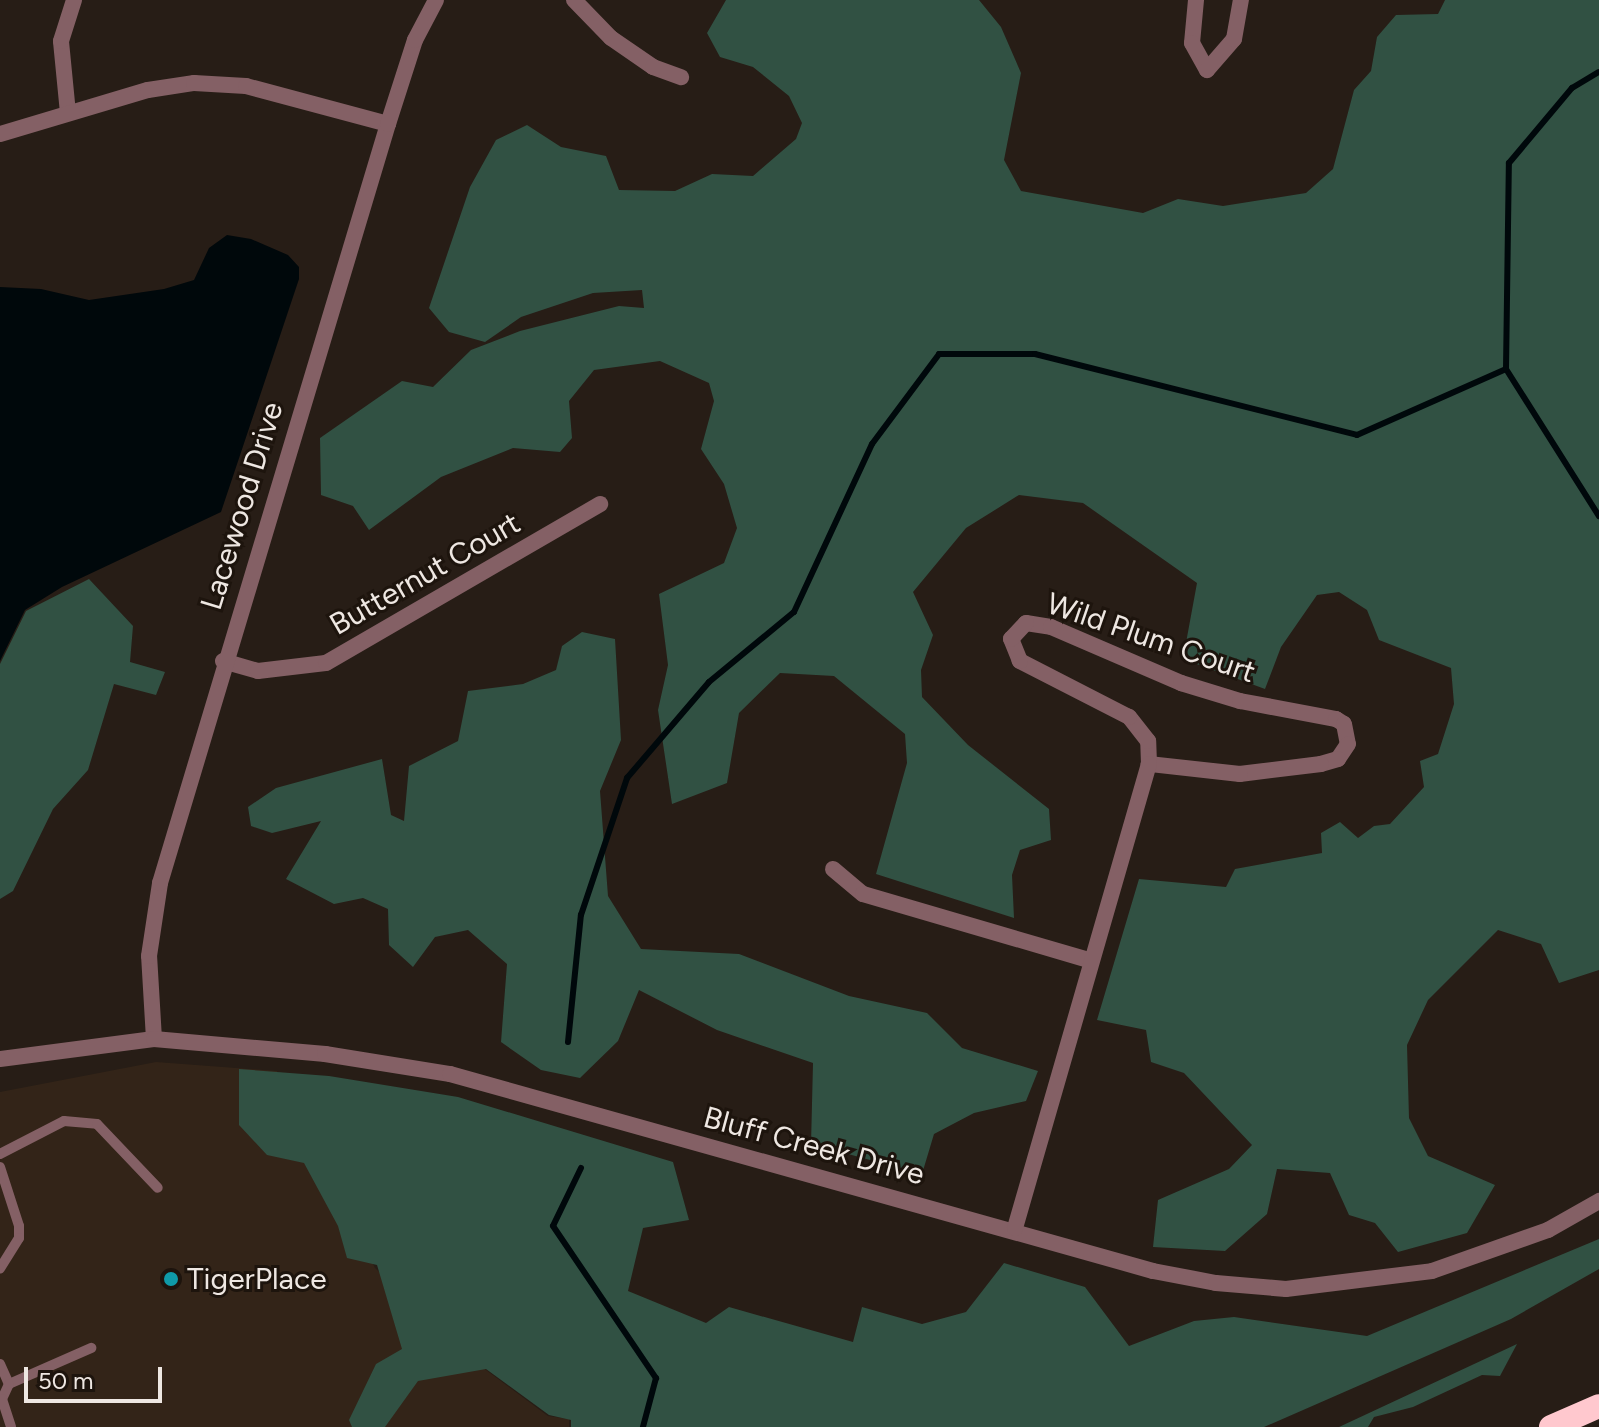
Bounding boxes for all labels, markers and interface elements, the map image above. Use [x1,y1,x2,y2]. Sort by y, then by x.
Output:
street label: Lacewood Drive [193,398,291,614]
street label: Butternut Court [323,505,527,643]
street label: Wild Plum Court [1042,585,1260,691]
street label: Bluff Creek Drive [700,1099,928,1193]
place label: TigerPlace [187,1261,327,1297]
marker: TigerPlace [162,1270,180,1288]
scale bar [28,1351,166,1401]
text: 50 m [38,1366,94,1395]

